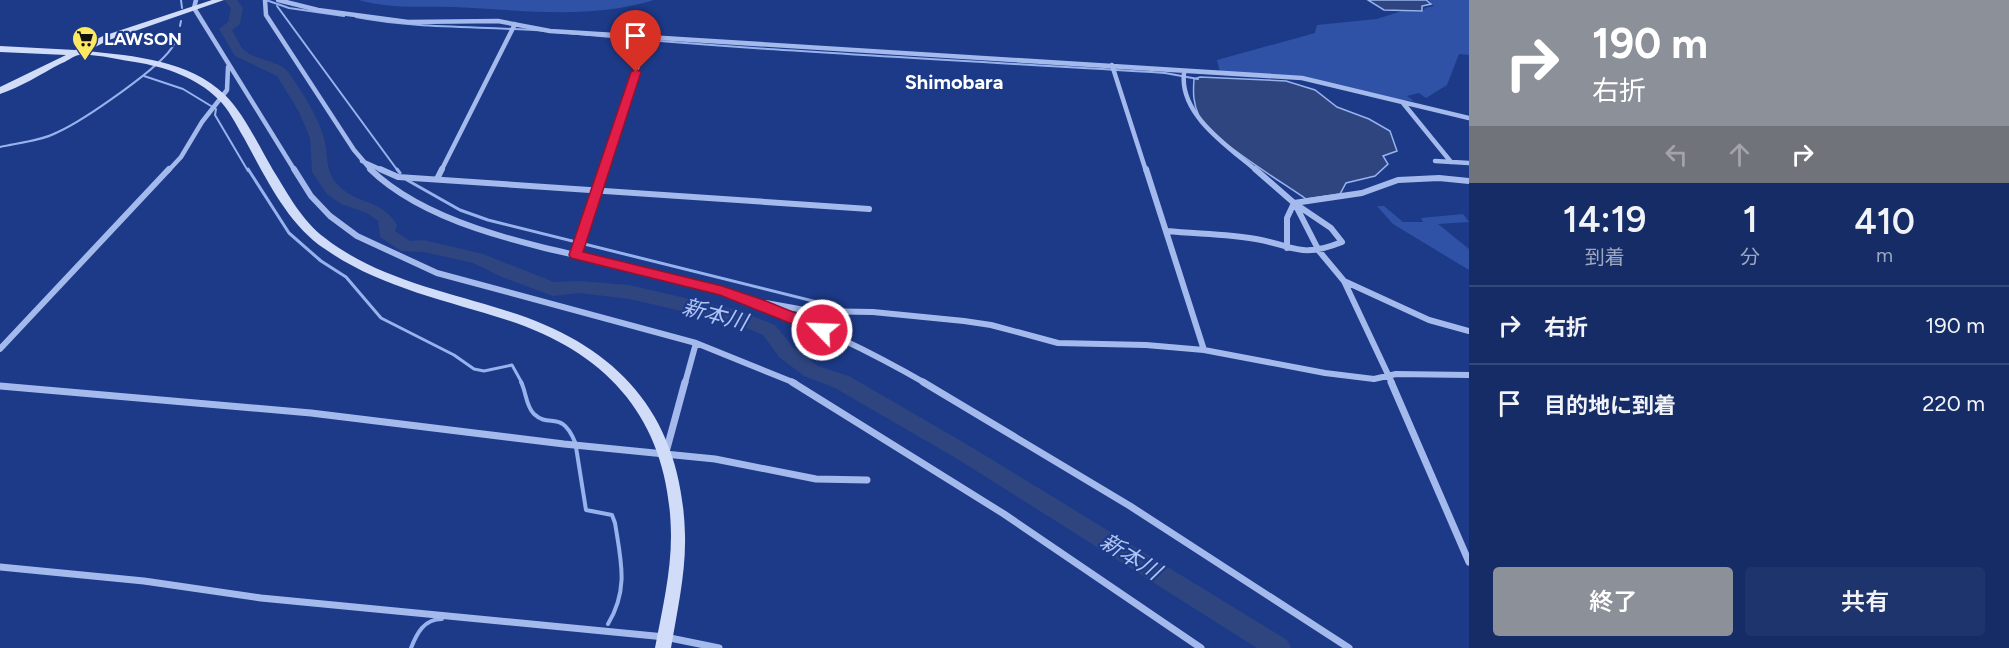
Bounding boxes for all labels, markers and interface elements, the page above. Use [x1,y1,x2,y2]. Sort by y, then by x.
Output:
pin [610,10,661,72]
text: 190 m [1592,18,1708,69]
icon: arrive [619,19,652,52]
supermarket icon: LAWSON [70,24,100,62]
icon: right [1493,24,1571,102]
place label: LAWSON [104,28,182,50]
district label: Shimobara [905,70,1003,94]
text: 右折 [1592,74,1646,107]
icon: left [1660,138,1693,171]
icon: ahead [1723,138,1756,171]
icon: right [1786,138,1819,171]
text: 14:19 [1563,198,1646,241]
text: 1 [1743,198,1758,241]
text: 410 [1854,200,1915,243]
text: m [1876,243,1893,267]
text: 到着 [1585,245,1625,269]
text: 分 [1740,245,1760,269]
water label: 新本川 [679,293,752,337]
position arrow [790,298,854,362]
icon: right [1493,309,1526,342]
text: 190 m [1925,312,1985,339]
text: 右折 [1544,314,1588,341]
icon: arrive [1493,387,1526,420]
text: 220 m [1922,390,1985,417]
text: 目的地に到着 [1544,392,1676,419]
water label: 新本川 [1096,527,1168,586]
button: 終了 [1493,567,1733,636]
button: 共有 [1745,567,1985,636]

